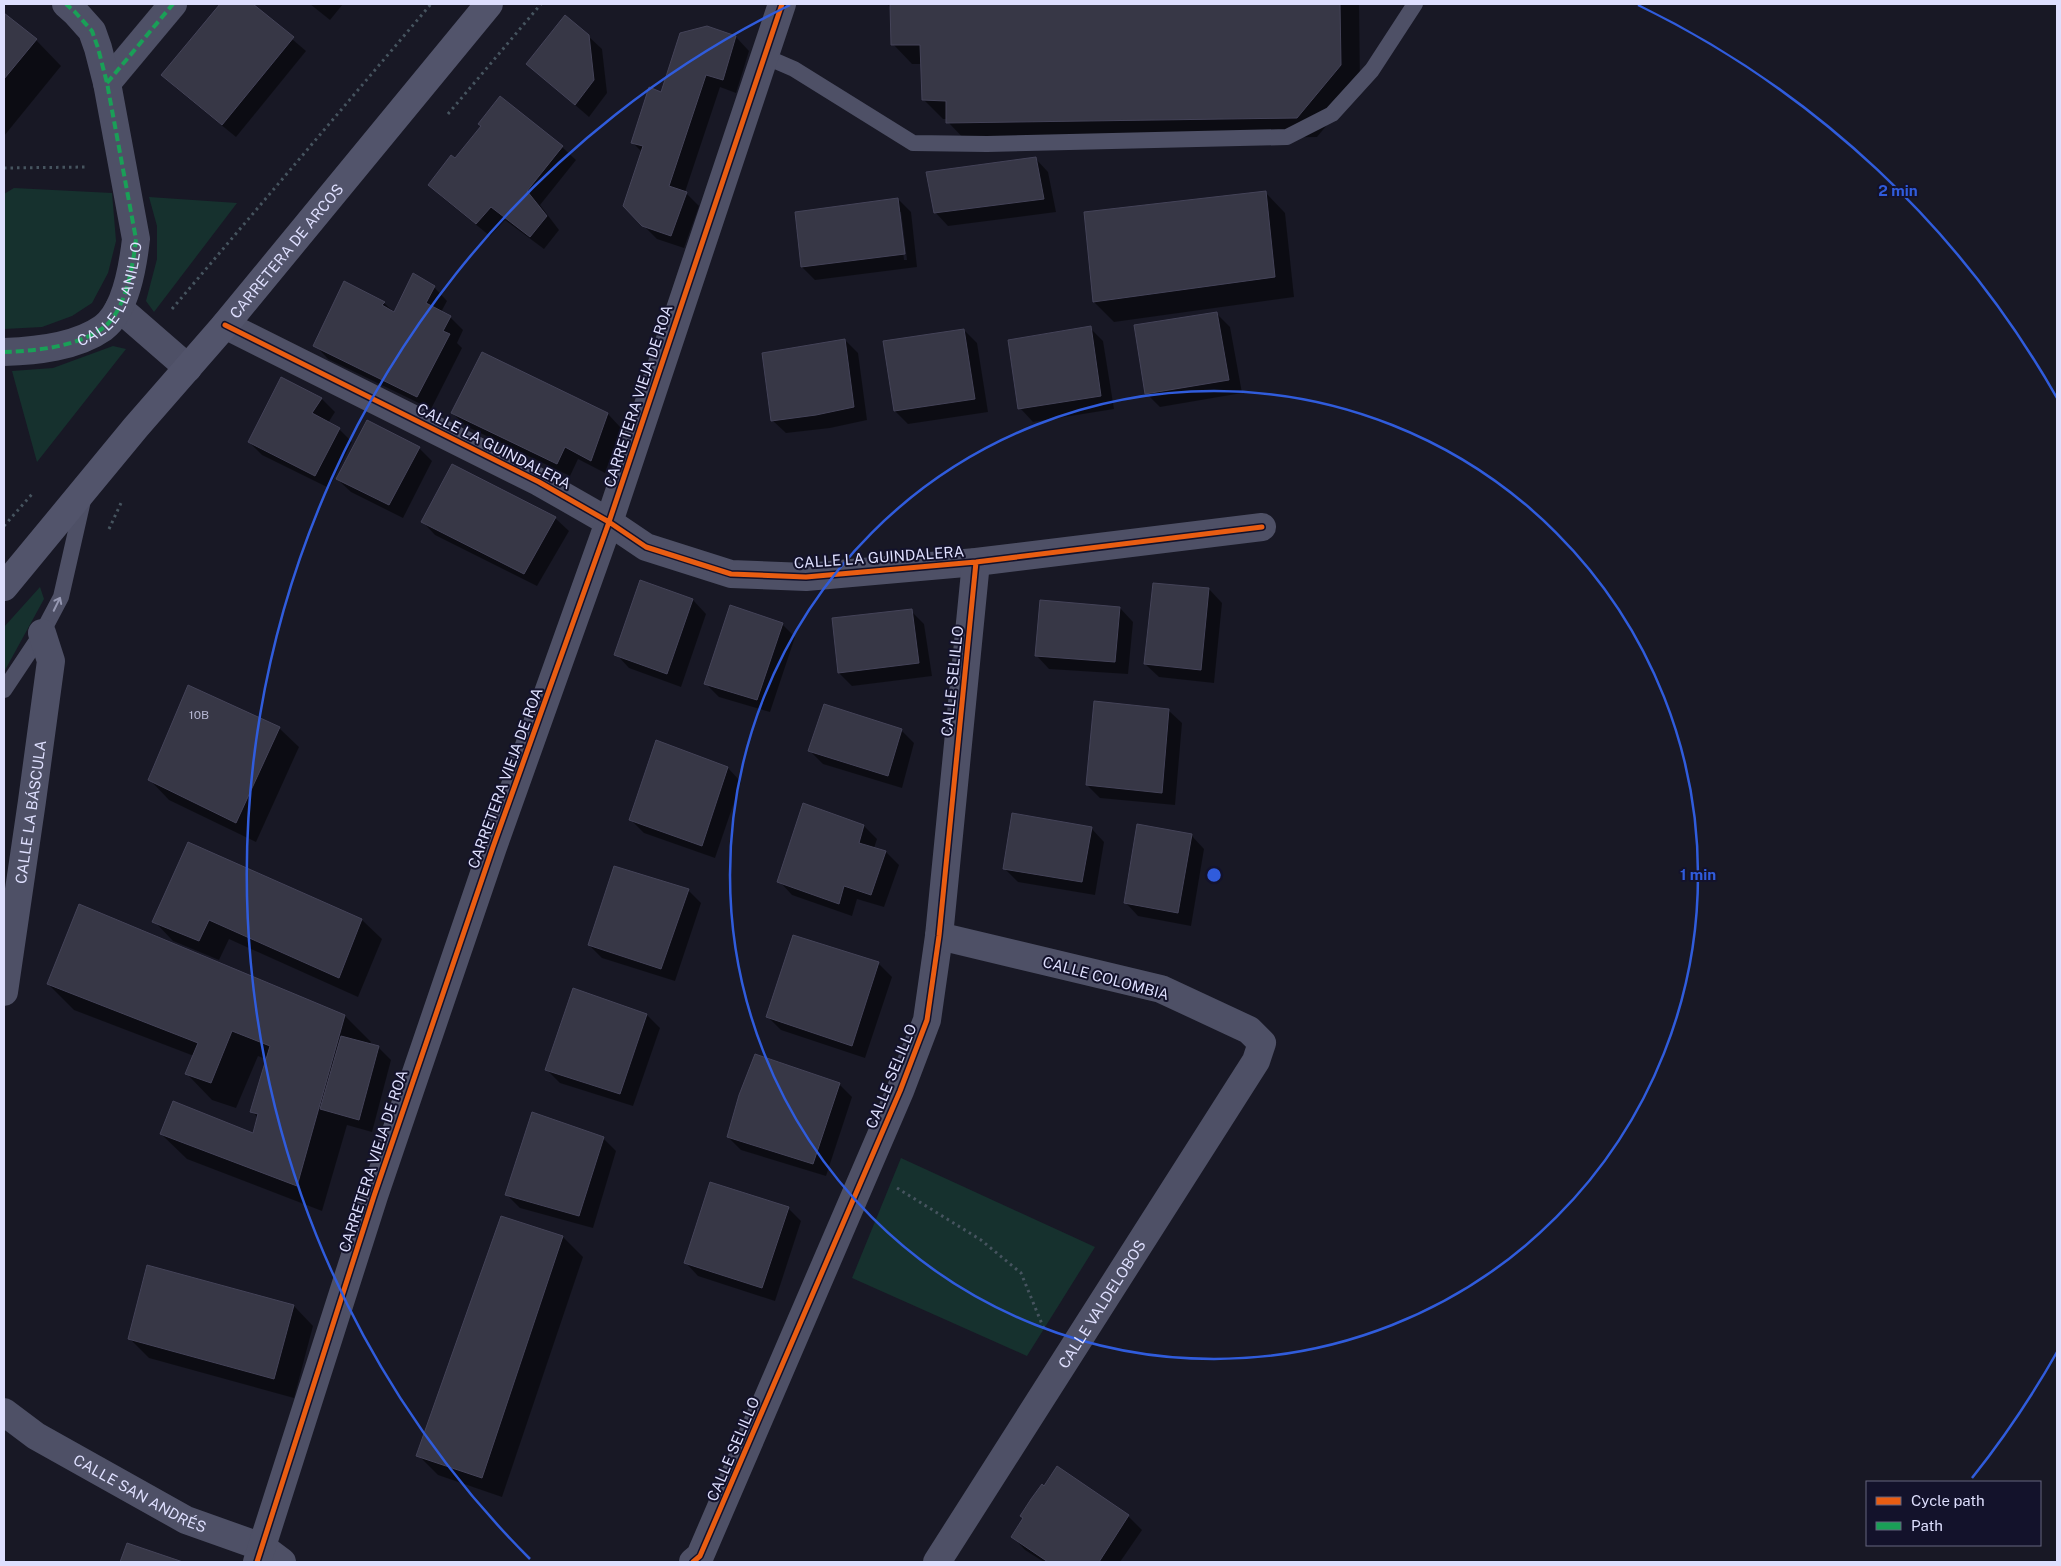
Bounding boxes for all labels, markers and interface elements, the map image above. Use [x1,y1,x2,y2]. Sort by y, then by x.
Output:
street label: CARRETERA DE ARCOS [226,180,346,321]
text: 2 min [1878,182,1918,199]
street label: CALLE LLANILLO [74,241,144,349]
street label: CARRETERA VIEJA DE ROA [600,302,676,489]
street label: CALLE LA GUINDALERA [414,400,574,493]
street label: CALLE LA GUINDALERA [793,543,965,571]
one-way arrow [53,597,62,612]
street label: CALLE SELILLO [938,625,966,737]
street label: CARRETERA VIEJA DE ROA [464,685,546,871]
house number: 10B [189,708,209,722]
street label: CALLE LA BÁSCULA [11,739,49,885]
centre of rings [1205,866,1223,884]
text: 1 min [1680,866,1716,883]
street label: CALLE COLOMBIA [1041,953,1171,1003]
street label: CALLE SELILLO [862,1021,920,1131]
street label: CARRETERA VIEJA DE ROA [335,1067,411,1254]
street label: CALLE VALDELOBOS [1054,1237,1148,1371]
street label: CALLE SELILLO [703,1394,763,1504]
street label: CALLE SAN ANDRÉS [71,1450,209,1535]
legend [1866,1481,2041,1546]
text: Cycle path [1911,1492,1985,1509]
text: Path [1911,1517,1943,1534]

